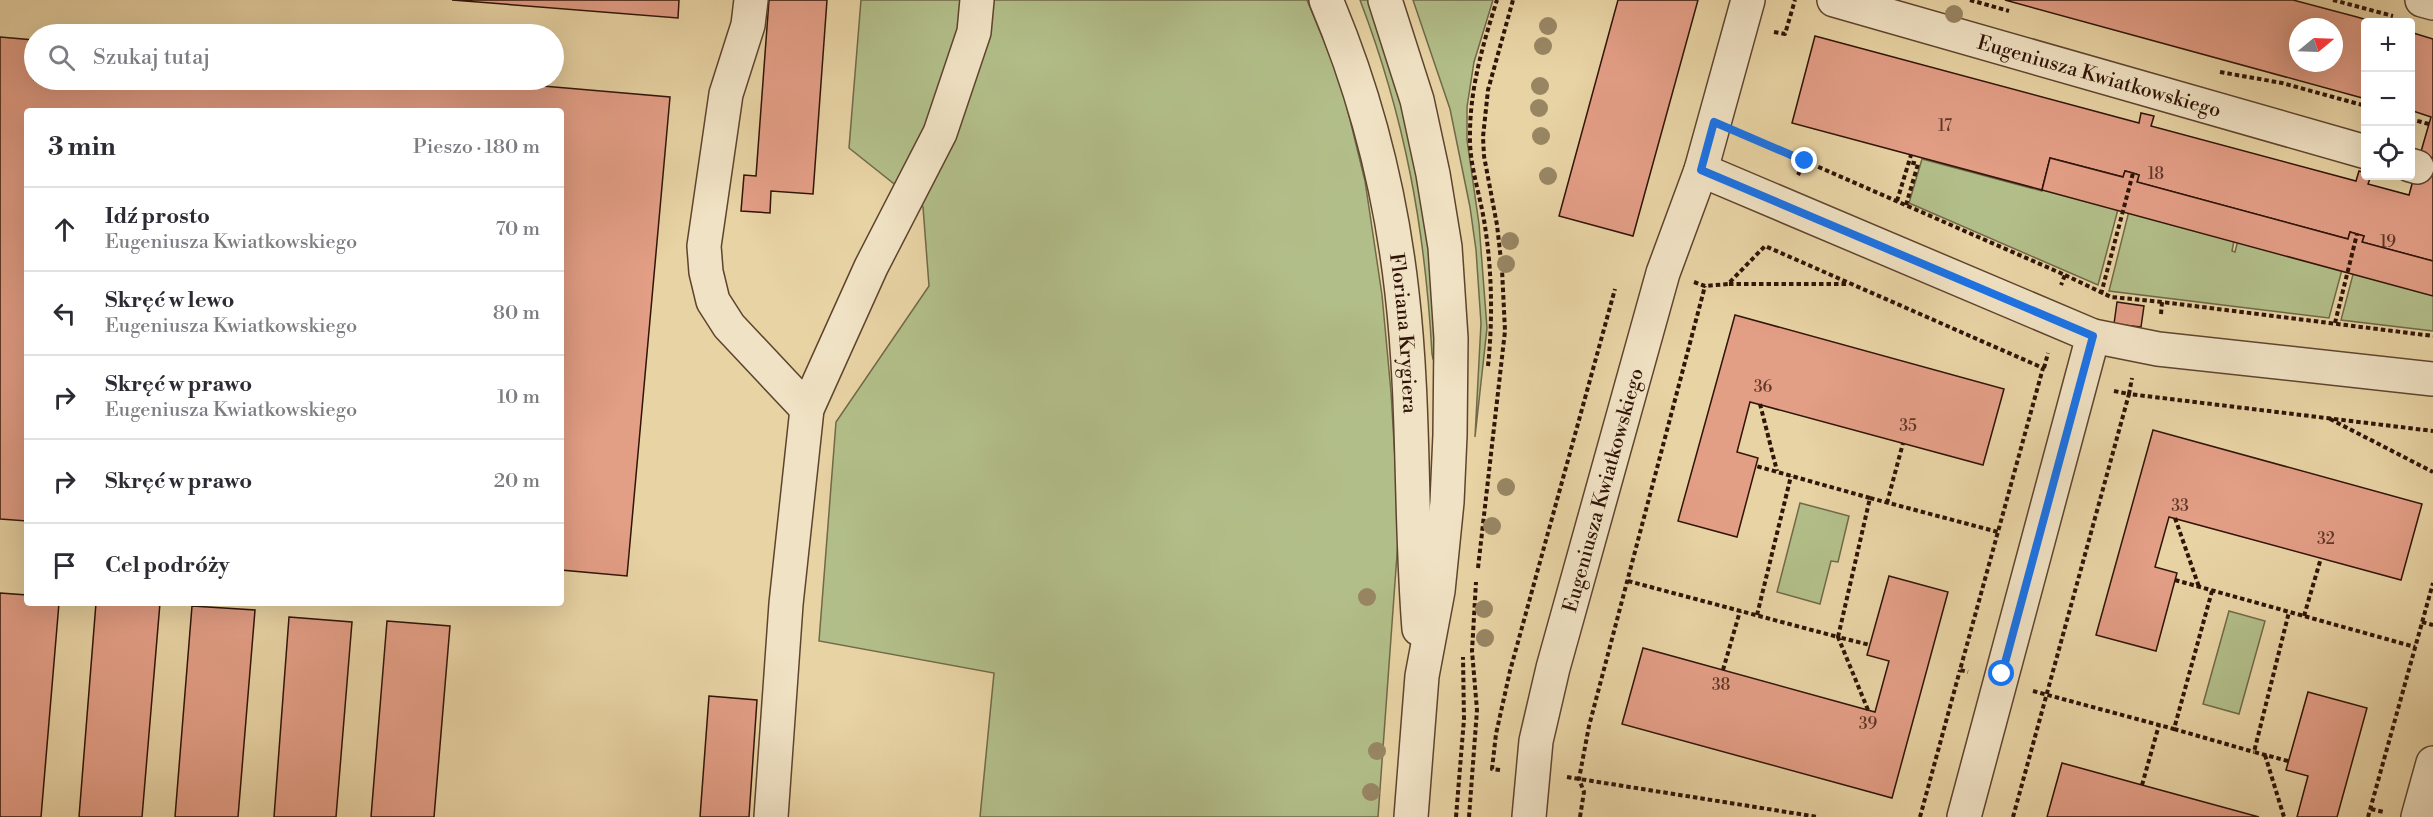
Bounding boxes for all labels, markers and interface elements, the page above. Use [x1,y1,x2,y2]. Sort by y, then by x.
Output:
north arrow [2289,18,2343,72]
map controls [2361,18,2415,180]
button: + [2361,18,2415,72]
search box [24,24,564,90]
street label: Eugeniusza Kwiatkowskiego [1974,31,2224,124]
icon: search [45,41,78,74]
text: Szukaj tutaj [93,44,210,71]
button: − [2361,72,2415,126]
house number: 17 [1938,116,1952,136]
button: locate [2361,126,2415,180]
text: 3 min [48,131,116,163]
text: Pieszo · 180 m [413,135,540,160]
route end [1791,147,1817,173]
house number: 18 [2148,164,2164,184]
text: Idź prosto [105,203,210,230]
icon: ahead [48,213,81,246]
text: 70 m [496,217,540,242]
text: Eugeniusza Kwiatkowskiego [105,230,357,255]
house number: 19 [2380,232,2396,252]
street label: Floriana Krygiera [1383,251,1422,415]
text: Skręć w lewo [105,287,234,314]
icon: left [48,297,81,330]
text: 80 m [493,301,540,326]
text: Eugeniusza Kwiatkowskiego [105,314,357,339]
street label: Eugeniusza Kwiatkowskiego [1558,366,1650,615]
text: Skręć w prawo [105,371,252,398]
house number: 36 [1754,377,1773,397]
icon: right [48,381,81,414]
text: 10 m [497,385,540,410]
text: Eugeniusza Kwiatkowskiego [105,398,357,423]
house number: 35 [1899,416,1917,436]
icon: right [48,465,81,498]
text: Skręć w prawo [105,468,252,495]
text: 20 m [494,469,540,494]
house number: 33 [2171,496,2189,516]
house number: 32 [2317,529,2335,549]
icon: arrive [48,549,81,582]
text: Cel podróży [105,552,229,579]
route start [1988,660,2014,686]
house number: 38 [1712,675,1731,695]
house number: 39 [1859,714,1878,734]

